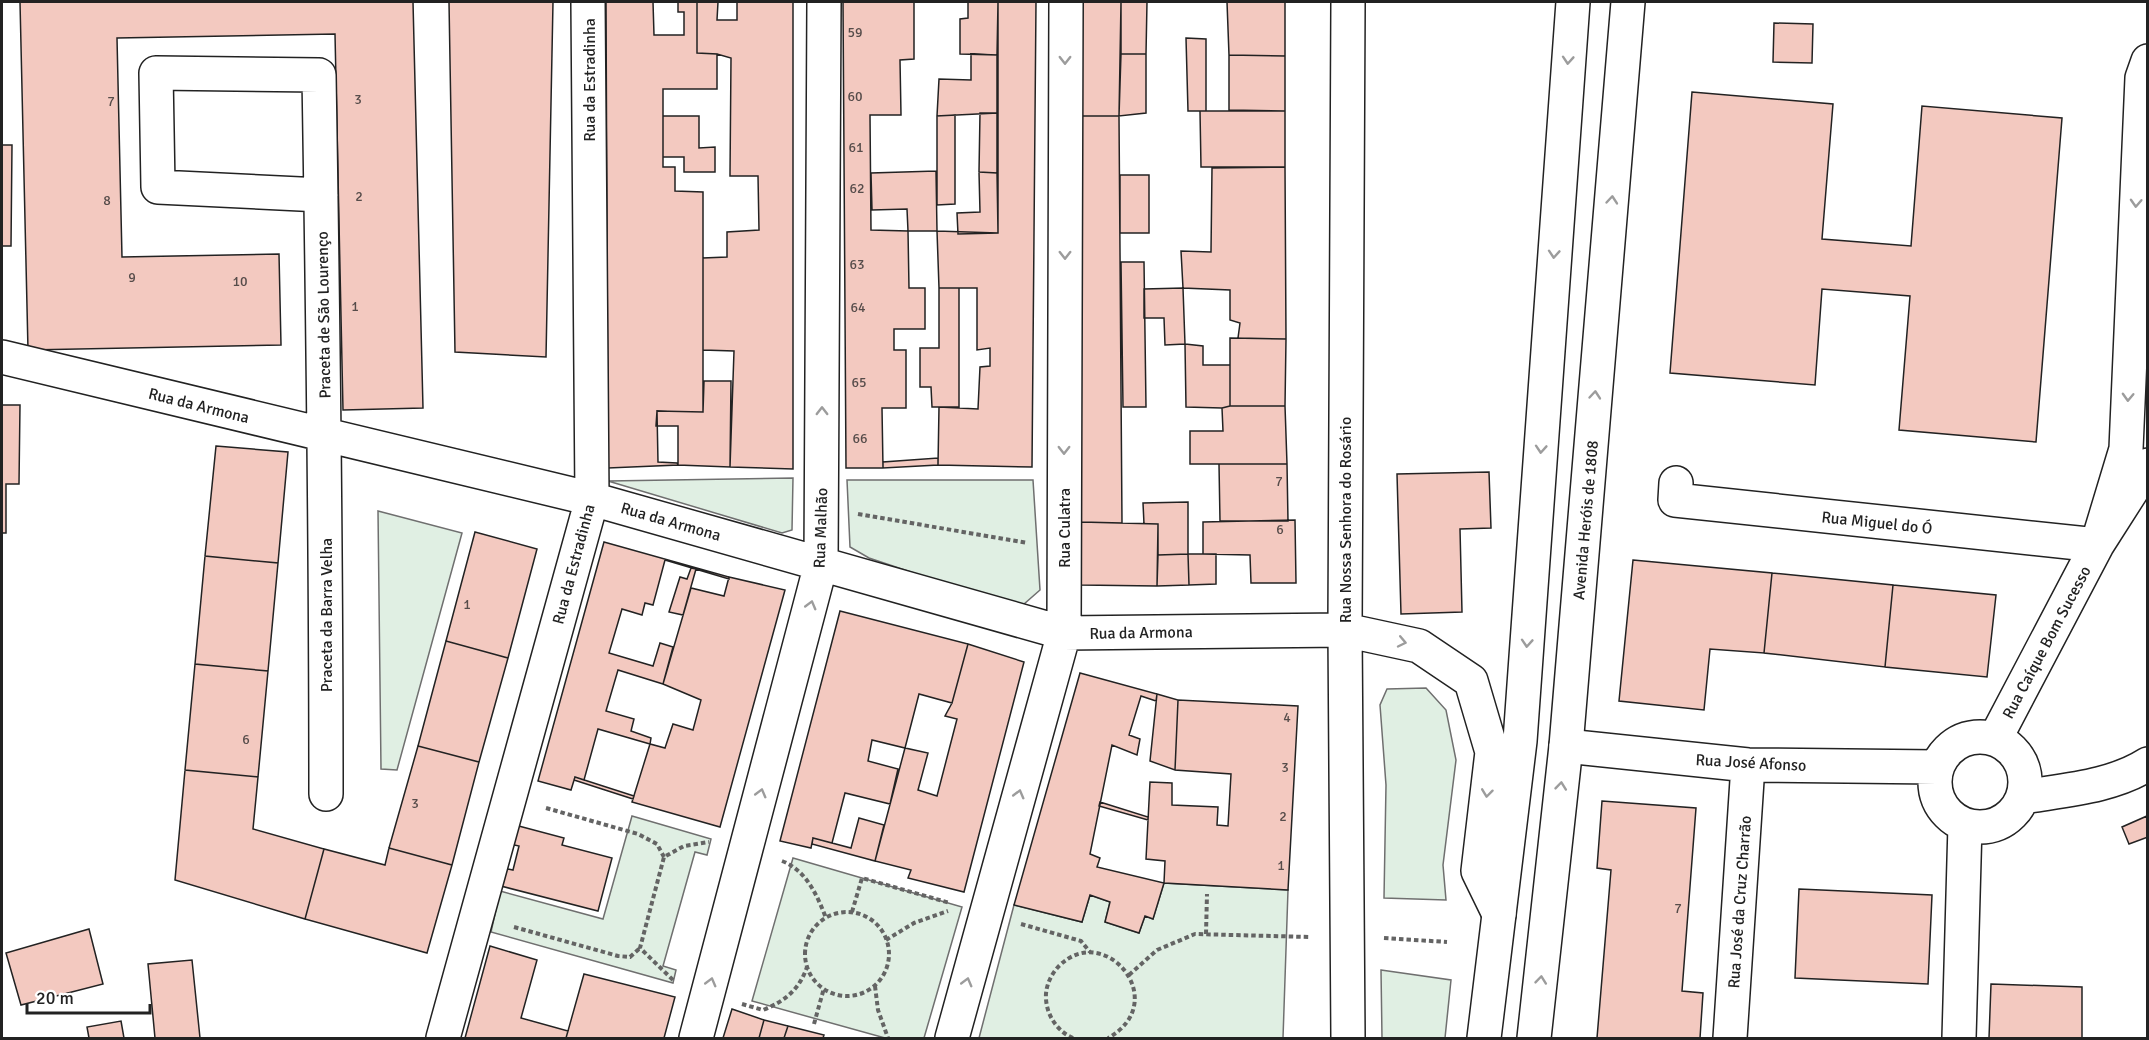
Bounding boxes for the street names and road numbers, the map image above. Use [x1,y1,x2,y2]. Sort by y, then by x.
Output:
street label: Rua da Estradinha [580,18,600,142]
street label: Praceta de São Lourenço [313,231,335,399]
street label: Rua da Armona [146,384,251,428]
street label: Rua Nossa Senhora do Rosário [1336,417,1356,623]
street label: Avenida Heróis de 1808 [1569,440,1603,601]
street label: Rua Malhão [810,487,832,569]
street label: Rua Culatra [1055,488,1075,568]
street label: Rua da Armona [618,498,723,546]
street label: Rua da Estradinha [548,502,600,627]
street label: Rua Miguel do Ó [1821,507,1933,539]
street label: Praceta da Barra Velha [317,538,337,692]
street label: Rua Caíque Bom Sucesso [1998,563,2096,722]
street label: Rua da Armona [1089,622,1193,644]
street label: Rua José Afonso [1695,750,1807,776]
street label: Rua José da Cruz Charrão [1724,815,1756,989]

